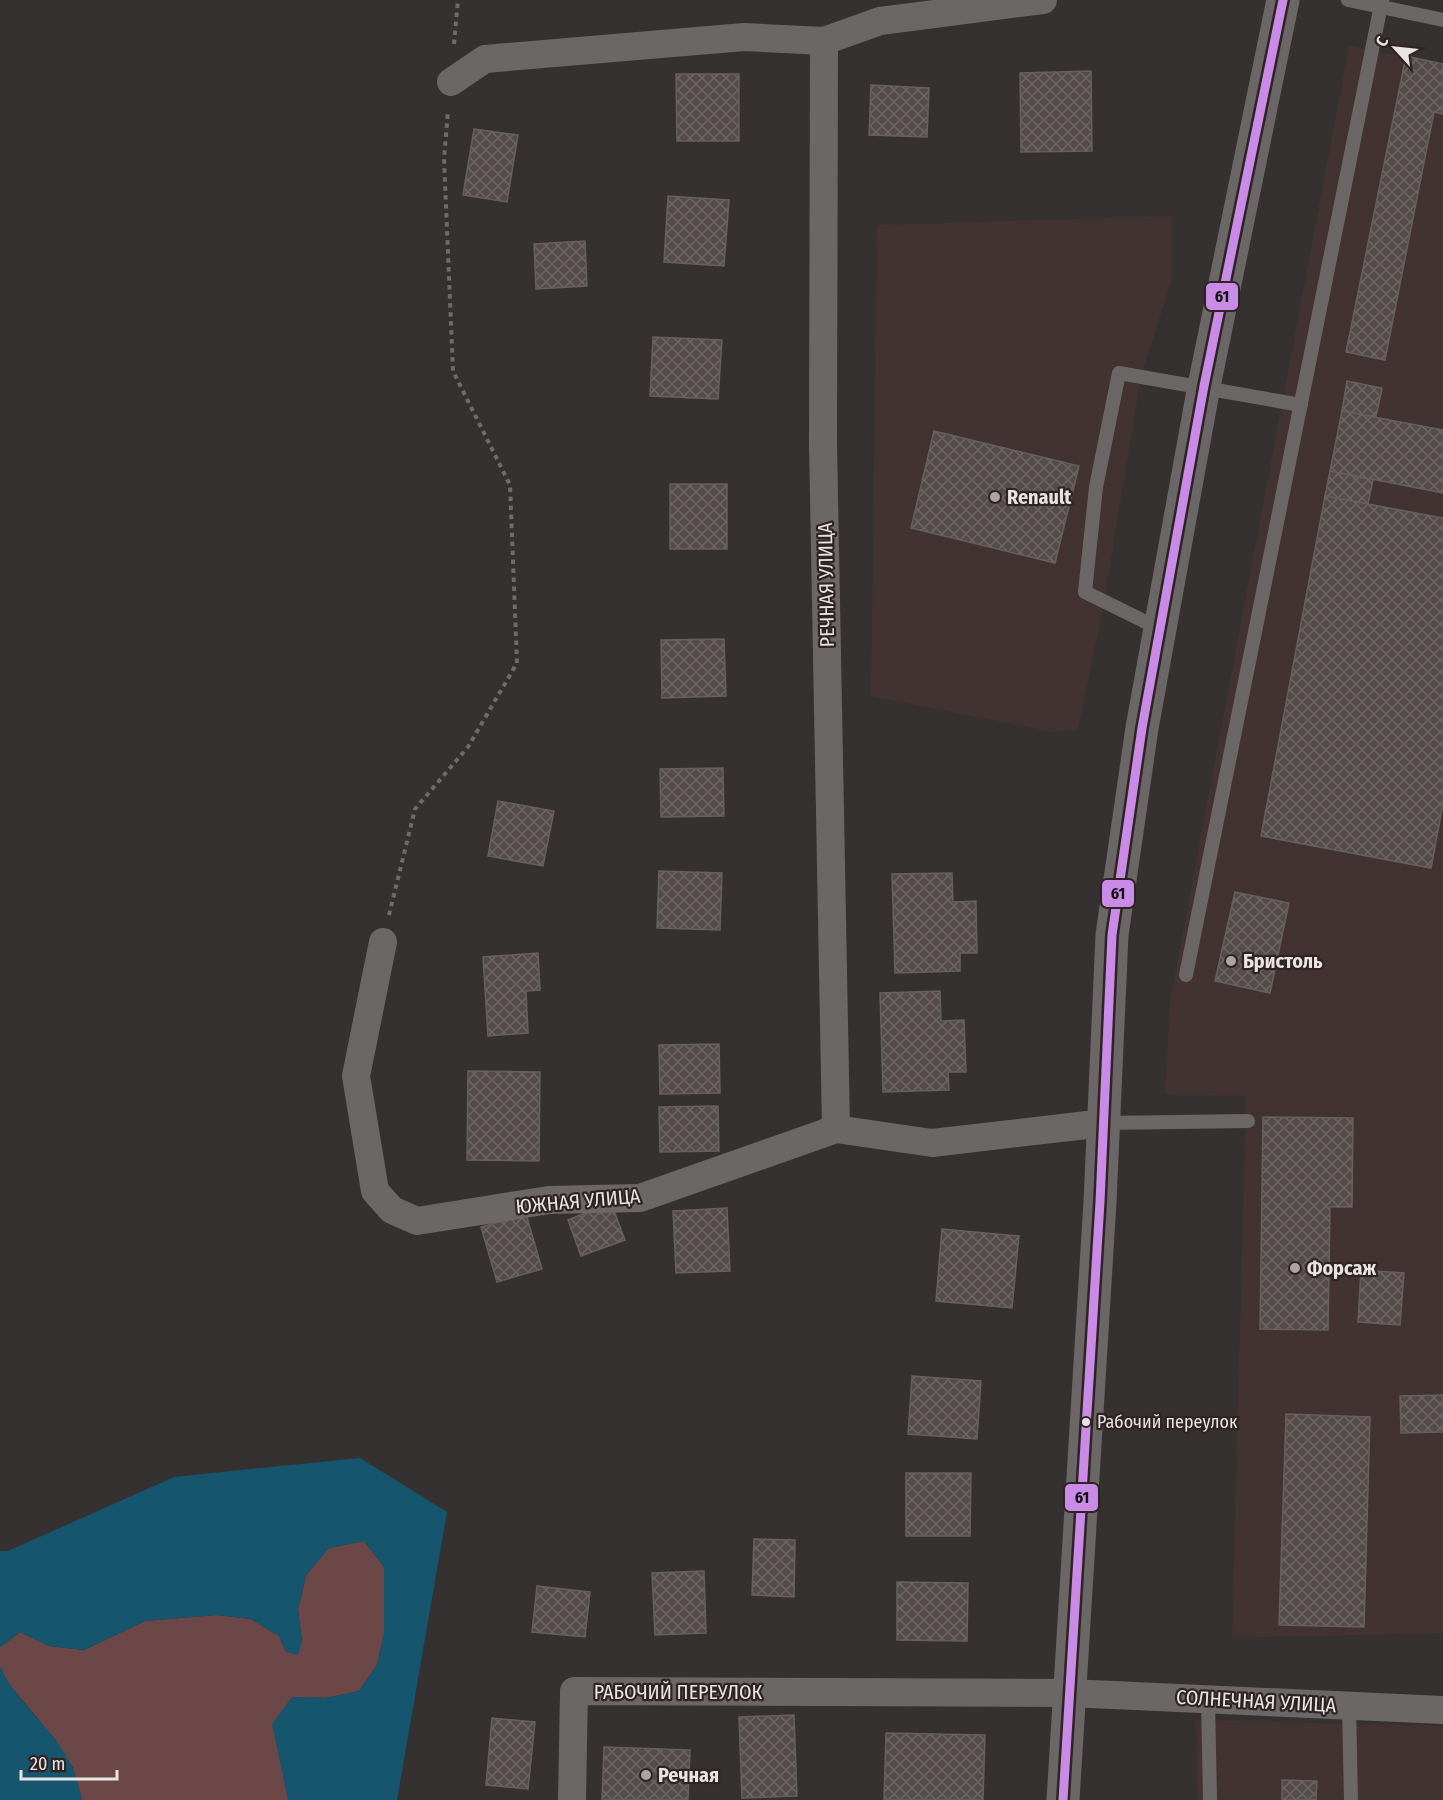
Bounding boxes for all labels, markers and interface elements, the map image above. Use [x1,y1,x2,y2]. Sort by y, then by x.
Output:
north arrow [1365,18,1425,78]
text: С [1372,33,1393,49]
line badge: 61 [1205,282,1239,311]
text: 61 [1215,287,1229,306]
place label: Renault [1007,485,1072,509]
marker: Renault [988,490,1002,504]
street label: РЕЧНАЯ УЛИЦА [813,522,839,648]
line badge: 61 [1101,879,1135,908]
text: 61 [1111,884,1125,903]
place label: Бристоль [1243,949,1323,973]
marker: Бристоль [1224,954,1238,968]
street label: ЮЖНАЯ УЛИЦА [515,1184,642,1218]
place label: Форсаж [1307,1256,1376,1280]
marker: Форсаж [1288,1261,1302,1275]
place label: Рабочий переулок [1097,1411,1238,1433]
marker: Рабочий переулок [1080,1416,1092,1428]
line badge: 61 [1064,1483,1099,1512]
text: 61 [1075,1488,1089,1507]
street label: РАБОЧИЙ ПЕРЕУЛОК [594,1680,762,1704]
street label: СОЛНЕЧНАЯ УЛИЦА [1175,1685,1337,1717]
scale bar [21,1743,117,1781]
text: 20 m [30,1753,65,1775]
place label: Речная [658,1763,719,1787]
marker: Речная [639,1768,653,1782]

